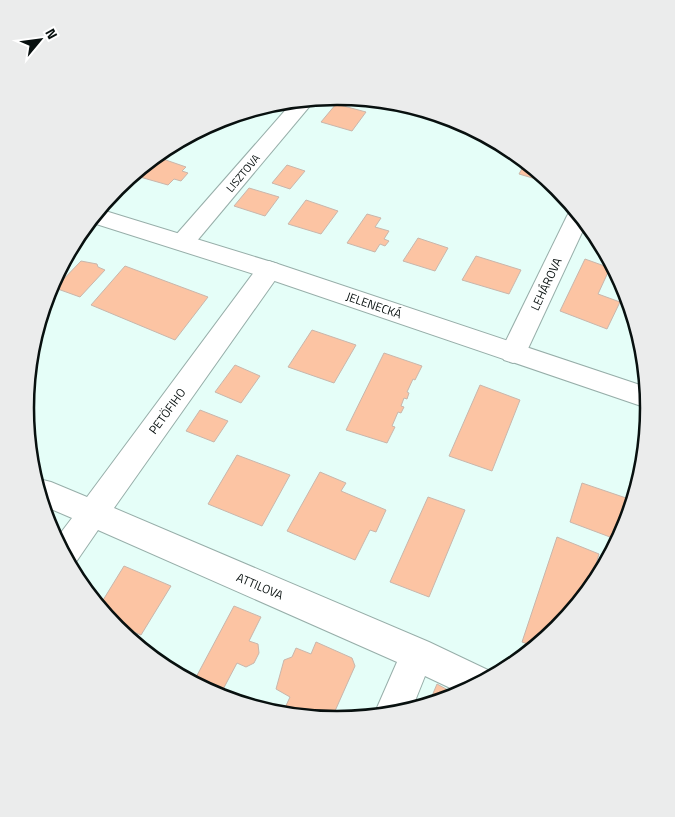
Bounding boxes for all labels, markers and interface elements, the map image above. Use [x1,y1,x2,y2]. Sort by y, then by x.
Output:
north arrow [15,15,65,65]
text: N [40,24,63,43]
street label: LISZTOVA [222,150,264,195]
street label: LEHÁROVA [525,254,567,314]
street label: JELENECKÁ [344,287,404,323]
street label: PETÖFIHO [144,384,190,438]
street label: ATTILOVA [234,568,286,604]

